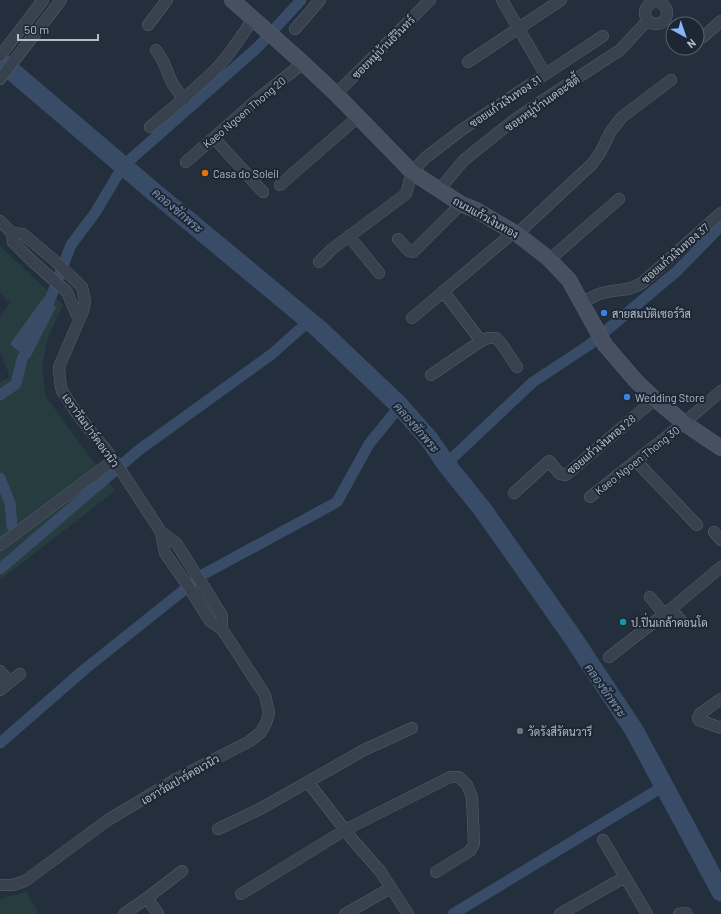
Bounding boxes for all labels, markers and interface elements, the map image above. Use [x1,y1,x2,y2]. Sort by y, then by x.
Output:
street label: ซอยหมู่บ้านธีรินทร์ [348,12,419,83]
scale bar [18,16,98,42]
north arrow [665,16,705,56]
text: 50 m [24,22,49,36]
text: N [685,37,699,51]
street label: ซอยหมู่บ้านเดอะซิตี้ [500,69,584,135]
street label: ซอยแก้วเงินทอง 31 [467,72,543,130]
street label: Kaeo Ngoen Thong 20 [200,74,288,150]
place label: Casa do Soleil [213,167,279,180]
marker: Casa do Soleil [200,168,210,178]
water label: คลองชักพระ [150,185,207,236]
street label: ถนนแก้วเงินทอง [451,194,521,240]
street label: ซอยแก้วเงินทอง 37 [639,220,711,286]
place label: สายสมบัติเซอร์วิส [612,306,691,320]
marker: สายสมบัติเซอร์วิส [599,308,609,318]
street label: เอราวัณปาร์คอเวนิว [60,390,123,469]
place label: Wedding Store [635,391,705,404]
marker: Wedding Store [622,392,632,402]
water label: คลองชักพระ [391,399,443,455]
street label: ซอยแก้วเงินทอง 28 [564,411,638,477]
street label: Kaeo Ngoen Thong 30 [592,423,682,497]
place label: ป.ปิ่นเกล้าคอนโด [631,612,708,629]
marker: ป.ปิ่นเกล้าคอนโด [618,617,628,627]
water label: คลองชักพระ [583,661,630,720]
place label: วัดรังสีรัตนวารี [528,724,592,738]
marker: วัดรังสีรัตนวารี [515,726,525,736]
street label: เอราวัณปาร์คอเวนิว [138,751,221,807]

